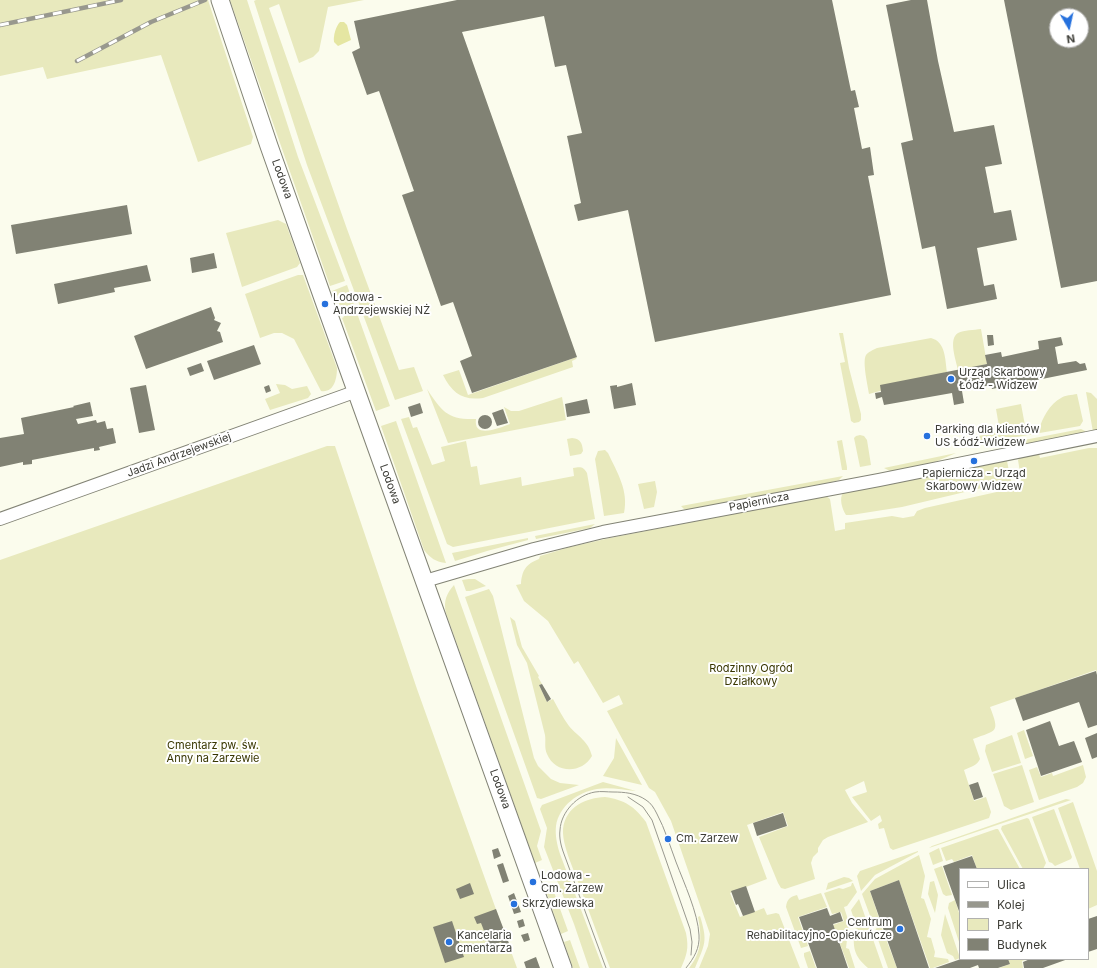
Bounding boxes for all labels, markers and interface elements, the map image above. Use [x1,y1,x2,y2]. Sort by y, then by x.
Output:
north arrow [1049,8,1089,48]
text: N [1065,31,1076,46]
street label: Lodowa [269,157,295,201]
place label: Lodowa - Andrzejewskiej NŻ [333,291,430,317]
marker: Lodowa - Andrzejewskiej NŻ [320,299,330,309]
place label: Urząd Skarbowy Łódź - Widzew [959,366,1045,392]
marker: Urząd Skarbowy Łódź - Widzew [946,374,956,384]
place label: Parking dla klientów US Łódź-Widzew [935,423,1039,449]
street label: Jadzi Andrzejewskiej [125,430,233,480]
marker: Parking dla klientów US Łódź-Widzew [922,431,932,441]
marker: Papiernicza - Urząd Skarbowy Widzew [969,456,979,466]
street label: Lodowa [377,462,403,506]
place label: Papiernicza - Urząd Skarbowy Widzew [922,467,1026,493]
street label: Papiernicza [728,490,790,514]
park label: Rodzinny Ogród Działkowy [709,662,793,688]
park label: Cmentarz pw. św. Anny na Zarzewie [167,739,259,765]
street label: Lodowa [487,767,513,811]
place label: Cm. Zarzew [676,832,738,846]
marker: Cm. Zarzew [663,834,673,844]
legend [959,868,1089,960]
place label: Lodowa - Cm. Zarzew [541,869,603,895]
marker: Lodowa - Cm. Zarzew [528,877,538,887]
text: Ulica [997,877,1025,892]
place label: Skrzydlewska [522,897,594,911]
text: Kolej [997,897,1025,912]
marker: Skrzydlewska [509,899,519,909]
place label: Centrum Rehabilitacyjno-Opiekuńcze [747,916,892,942]
text: Park [997,917,1023,932]
marker: Centrum Rehabilitacyjno-Opiekuńcze [895,924,905,934]
place label: Kancelaria cmentarza [457,929,512,955]
marker: Kancelaria cmentarza [444,937,454,947]
text: Budynek [997,937,1047,952]

